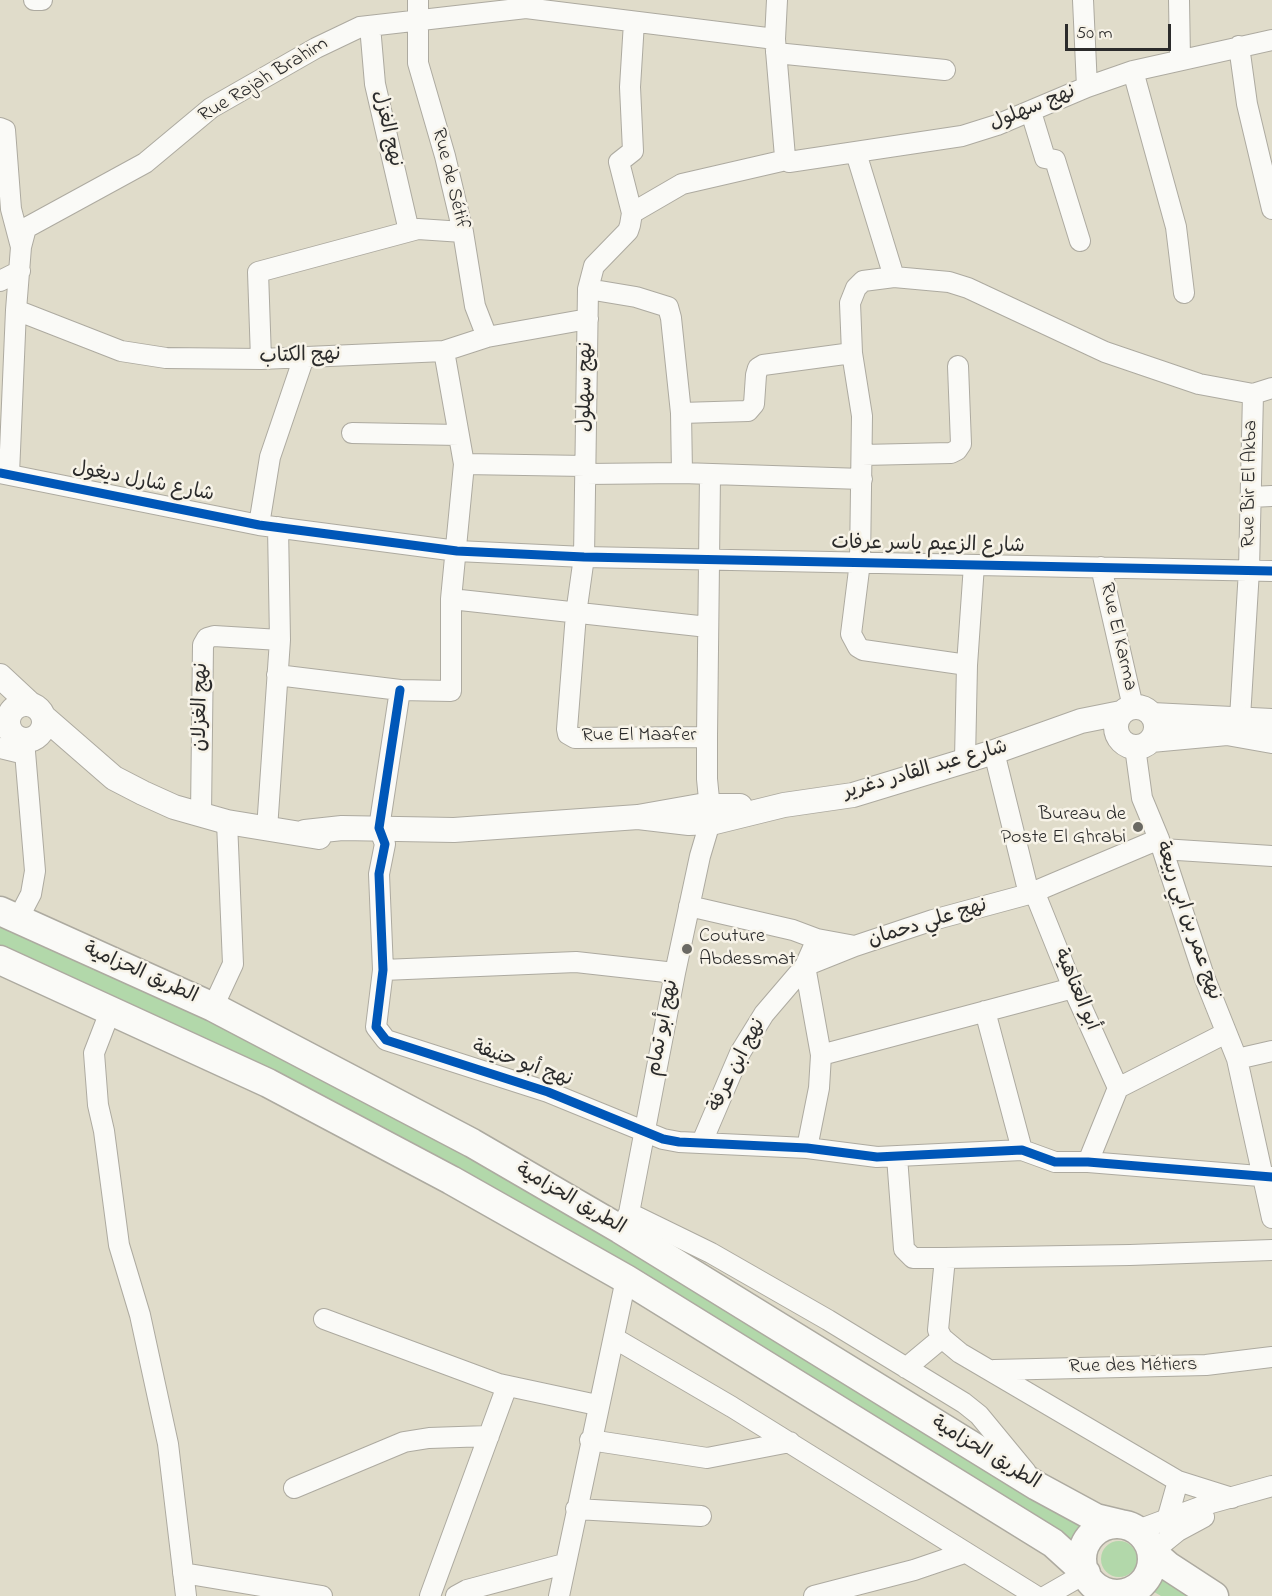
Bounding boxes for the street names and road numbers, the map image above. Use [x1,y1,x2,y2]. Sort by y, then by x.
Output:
street label: Rue Rajah Brahim [195,33,333,129]
street label: نهج سهلول [987,81,1079,137]
street label: نهج الغزل [366,89,406,169]
street label: Rue de Sétif [425,126,473,232]
street label: نهج سهلول [574,342,600,432]
street label: نهج الكتاب [259,344,341,370]
street label: Rue Bir El Akba [1238,420,1264,548]
street label: شارع شارل ديغول [70,458,216,508]
street label: شارع الزعيم ياسر عرفات [831,532,1025,560]
street label: Rue El Karma [1093,581,1141,693]
street label: نهج الغزلان [189,662,215,752]
street label: Rue El Maafer [581,725,697,749]
street label: شارع عبد القادر دغرير [841,736,1011,806]
street label: نهج عمر بن ابي ربيعة [1149,839,1225,1003]
street label: نهج علي دحمان [866,895,990,953]
street label: الطريق الحزامية [79,938,201,1010]
street label: أبو العتاهية [1047,945,1103,1035]
street label: نهج أبو تمام [643,978,685,1078]
street label: نهج ابن عرفة [704,1015,772,1117]
street label: نهج أبو حنيفة [469,1037,575,1093]
street label: الطريق الحزامية [511,1159,629,1241]
street label: Rue des Métiers [1069,1354,1197,1380]
street label: الطريق الحزامية [926,1412,1044,1496]

